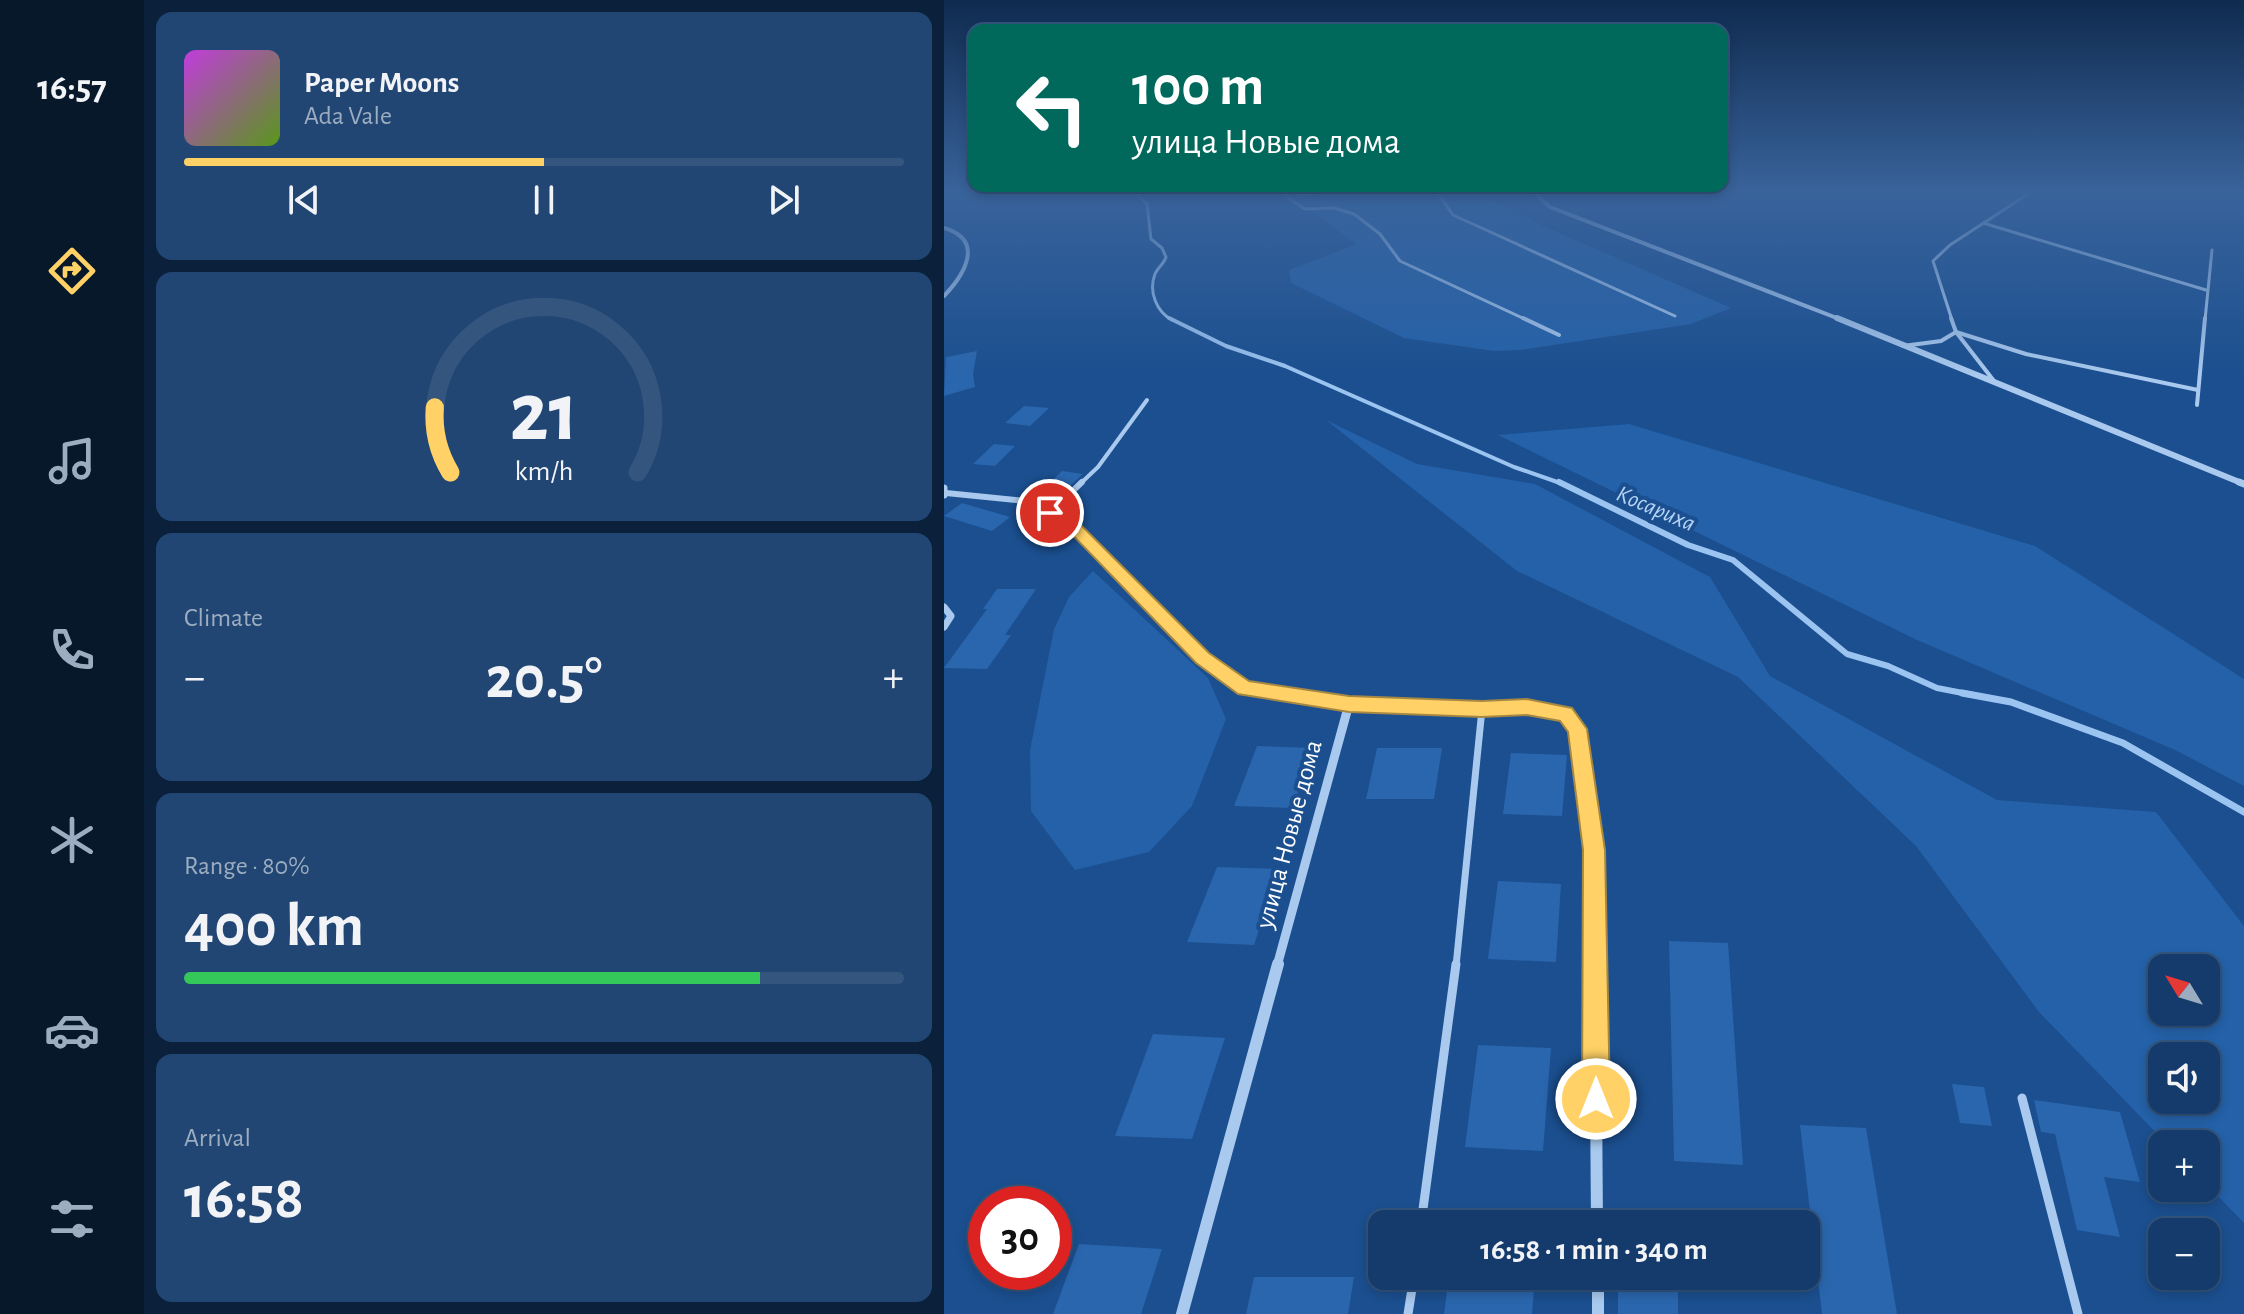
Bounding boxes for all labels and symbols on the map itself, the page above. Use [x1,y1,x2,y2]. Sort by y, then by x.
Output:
pin [1016,479,1084,547]
water label: Косариха [1613,482,1698,536]
street label: улица Новые дома [1251,737,1327,932]
north arrow [2148,954,2220,1026]
position arrow [1554,1057,1638,1141]
speed limit sign: 30 [968,1186,1072,1290]

